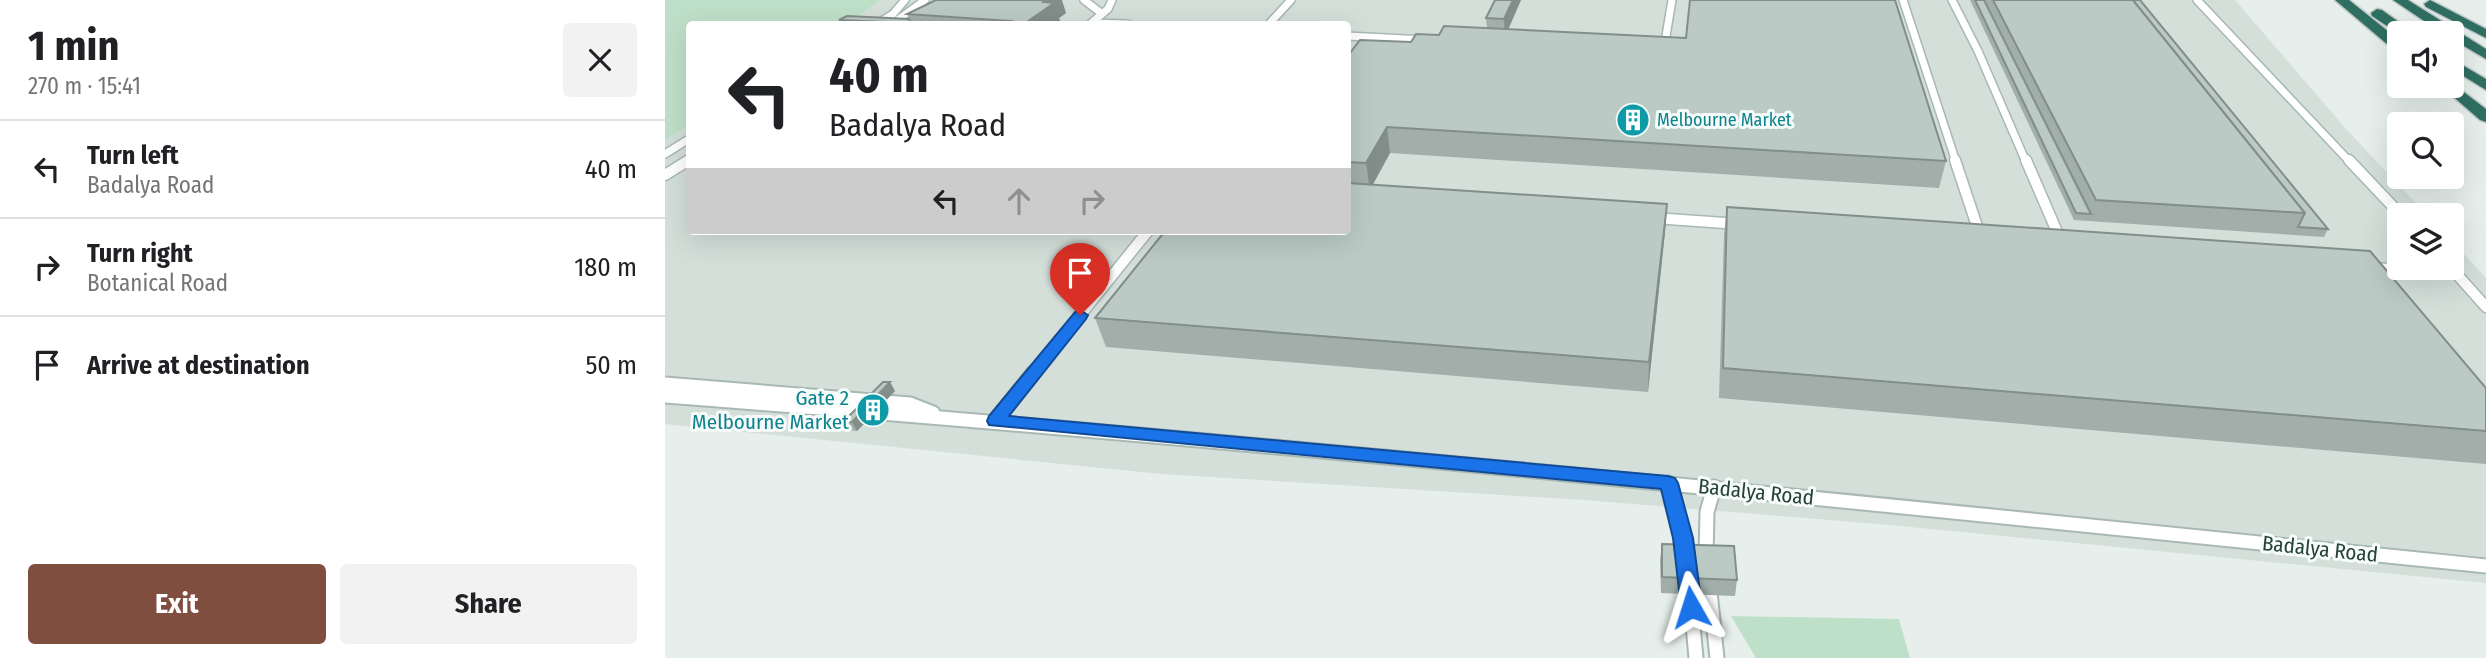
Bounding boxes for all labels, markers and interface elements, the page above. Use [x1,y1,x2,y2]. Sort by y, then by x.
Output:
text: 1 min [28,21,119,71]
map controls [2387,21,2464,280]
button: sound [2387,21,2464,98]
button: close [563,23,637,97]
text: 40 m [829,46,929,105]
icon: left [714,49,805,140]
text: 270 m · 15:41 [28,72,141,100]
building icon: Melbourne Market [1614,101,1652,139]
text: Badalya Road [829,106,1006,144]
place label: Melbourne Market [1657,109,1792,131]
button: search [2387,112,2464,189]
text: Turn left [87,140,179,171]
icon: left [28,150,66,188]
text: 40 m [585,154,637,185]
text: Badalya Road [87,171,214,199]
icon: left [927,182,965,220]
icon: ahead [1000,182,1038,220]
icon: right [1073,182,1111,220]
button: layers [2387,203,2464,280]
text: Turn right [87,238,193,269]
pin [1050,243,1110,315]
icon: right [28,248,66,286]
text: 180 m [574,252,637,283]
icon: arrive [1061,254,1099,292]
text: Botanical Road [87,269,228,297]
icon: arrive [28,346,66,384]
text: Arrive at destination [87,350,310,381]
text: 50 m [585,350,637,381]
place label: Gate 2 Melbourne Market [692,385,849,435]
building icon: Gate 2 Melbourne Market [854,391,892,429]
street label: Badalya Road [1697,473,1815,511]
street label: Badalya Road [2261,530,2379,568]
button: Exit [28,564,326,644]
button: Share [340,564,637,644]
position arrow [1654,570,1728,644]

